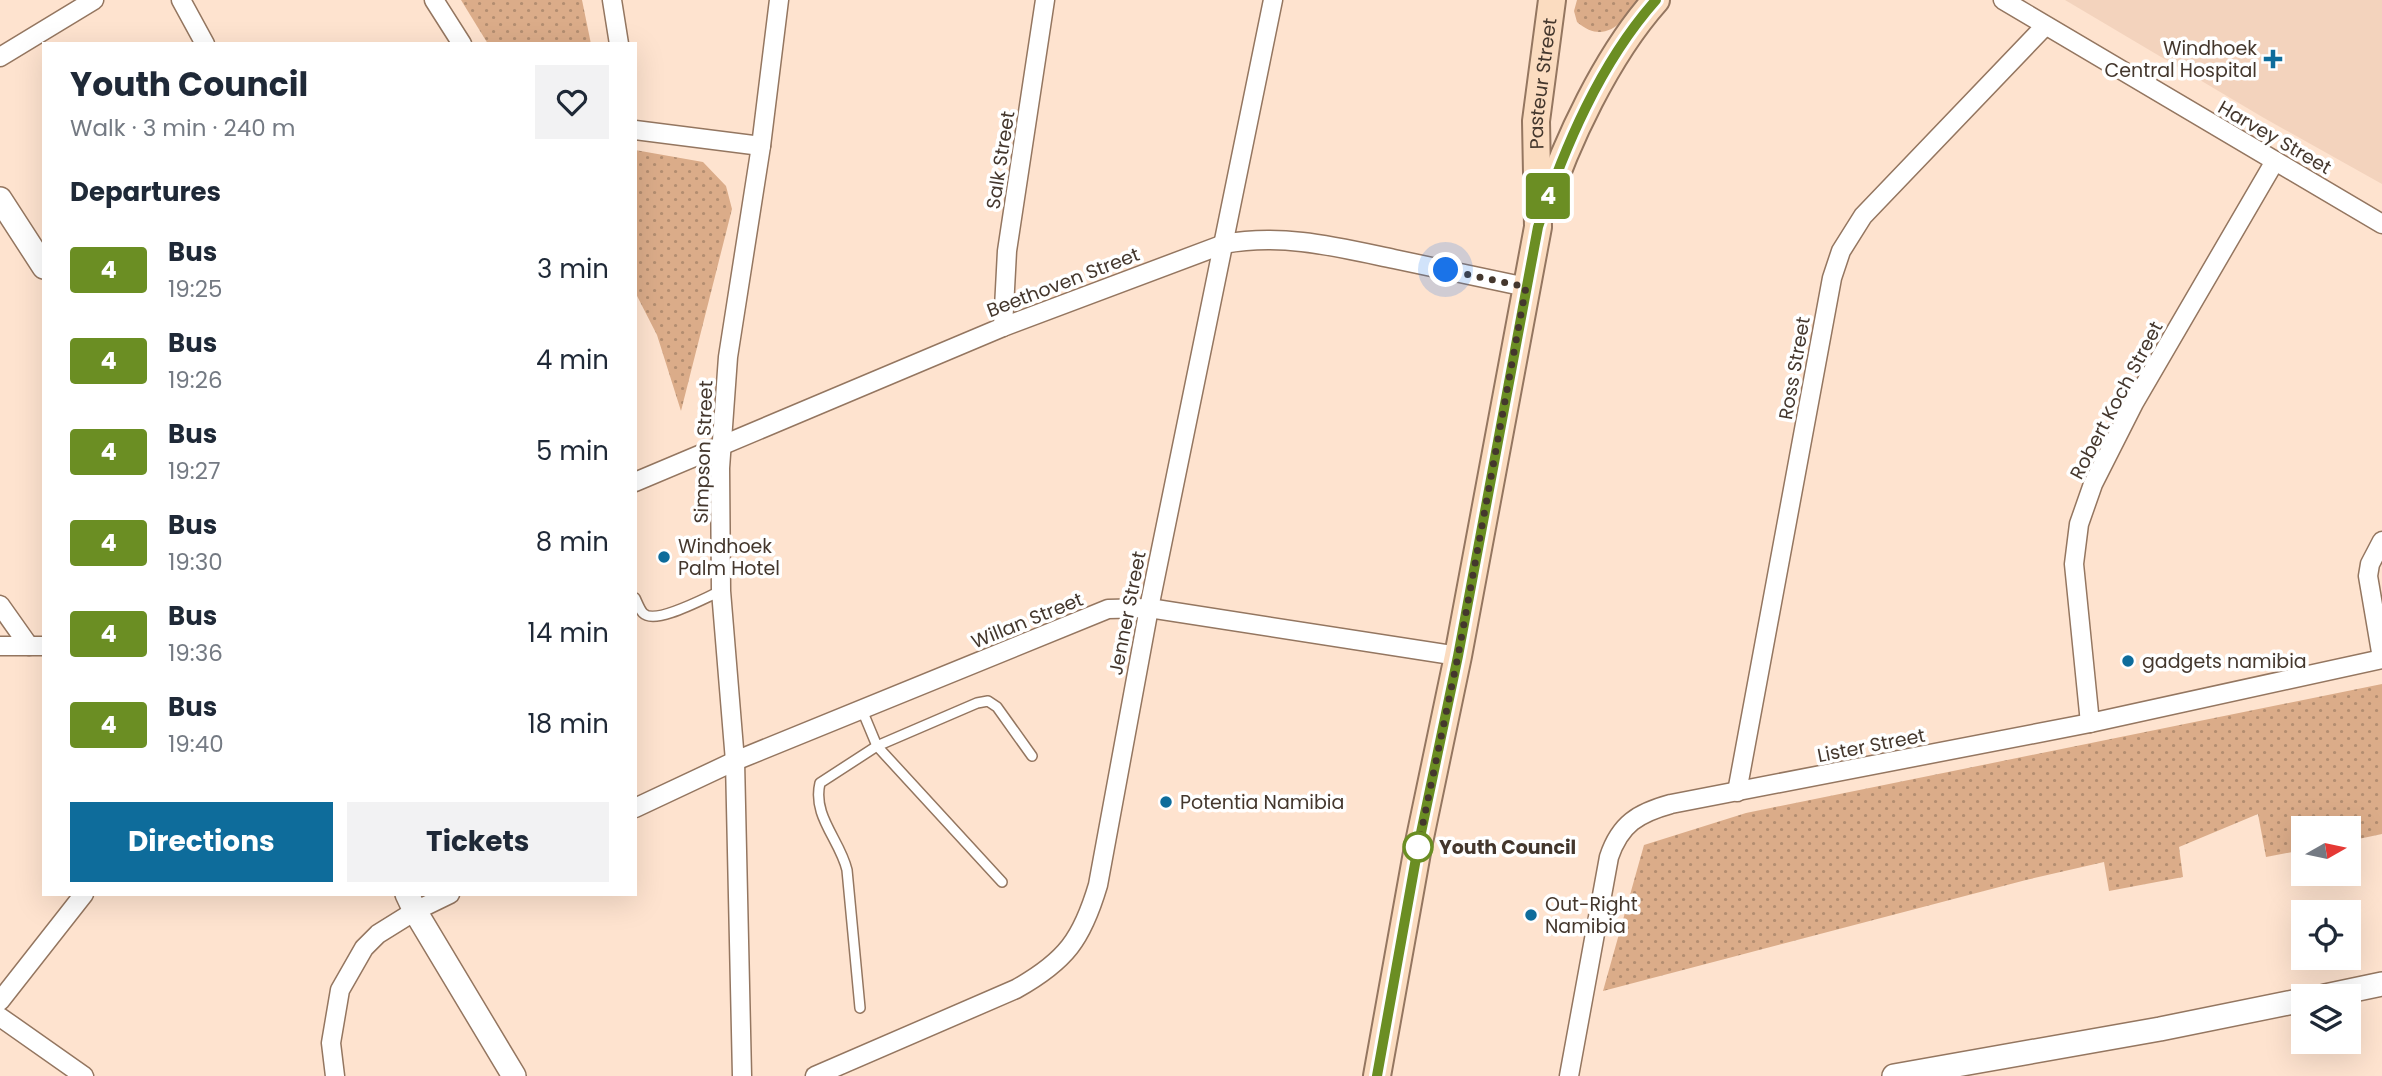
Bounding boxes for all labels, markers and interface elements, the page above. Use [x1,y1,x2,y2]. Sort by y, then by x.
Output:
street label: Pasteur Street [1523,16,1564,150]
place label: Windhoek Central Hospital [2105,35,2257,84]
marker: Windhoek Central Hospital [2263,49,2283,69]
text: Youth Council [70,61,308,108]
button: heart [535,65,609,139]
street label: Harvey Street [2213,94,2337,181]
street label: Salk Street [979,109,1022,211]
text: Walk · 3 min · 240 m [70,112,296,144]
line badge: 4 [1525,173,1571,219]
text: Departures [70,174,221,210]
text: 4 [1540,179,1556,212]
text: Bus [168,234,217,270]
street label: Beethoven Street [983,241,1144,324]
text: 3 min [537,251,609,287]
your location [1428,252,1463,287]
text: 4 [100,253,117,286]
text: 19:25 [168,273,222,305]
street label: Ross Street [1772,314,1817,422]
street label: Robert Koch Street [2063,316,2170,484]
text: Bus [168,325,217,361]
text: 4 min [536,342,609,378]
text: 4 [100,344,117,377]
text: 19:26 [168,364,223,396]
street label: Simpson Street [688,380,719,524]
text: Bus [168,416,217,452]
text: 5 min [536,433,609,469]
text: 4 [100,435,117,468]
text: 19:27 [168,455,221,487]
text: Bus [168,507,217,543]
text: 8 min [536,524,609,560]
text: 4 [100,526,117,559]
place label: Windhoek Palm Hotel [678,533,780,582]
text: 19:30 [168,546,223,578]
marker: Windhoek Palm Hotel [656,549,672,565]
street label: Jenner Street [1102,549,1153,677]
street label: Willan Street [967,586,1087,655]
text: Bus [168,598,217,634]
text: 14 min [528,615,609,651]
text: 4 [100,617,117,650]
text: 19:36 [168,637,223,669]
place label: gadgets namibia [2142,648,2307,675]
marker: gadgets namibia [2120,653,2136,669]
text: Bus [168,689,217,725]
text: 18 min [528,706,609,742]
text: 4 [100,708,117,741]
street label: Lister Street [1815,722,1927,769]
text: 19:40 [168,728,224,760]
place label: Potentia Namibia [1180,789,1344,816]
marker: Potentia Namibia [1158,794,1174,810]
button: Directions [70,802,333,882]
button: Tickets [347,802,609,882]
north arrow [2291,816,2361,886]
map controls [2291,816,2361,1054]
marker: Youth Council [1403,832,1433,862]
place label: Youth Council [1439,834,1576,861]
place label: Out-Right Namibia [1545,891,1638,940]
button: locate [2291,900,2361,970]
marker: Out-Right Namibia [1523,907,1539,923]
button: layers [2291,984,2361,1054]

